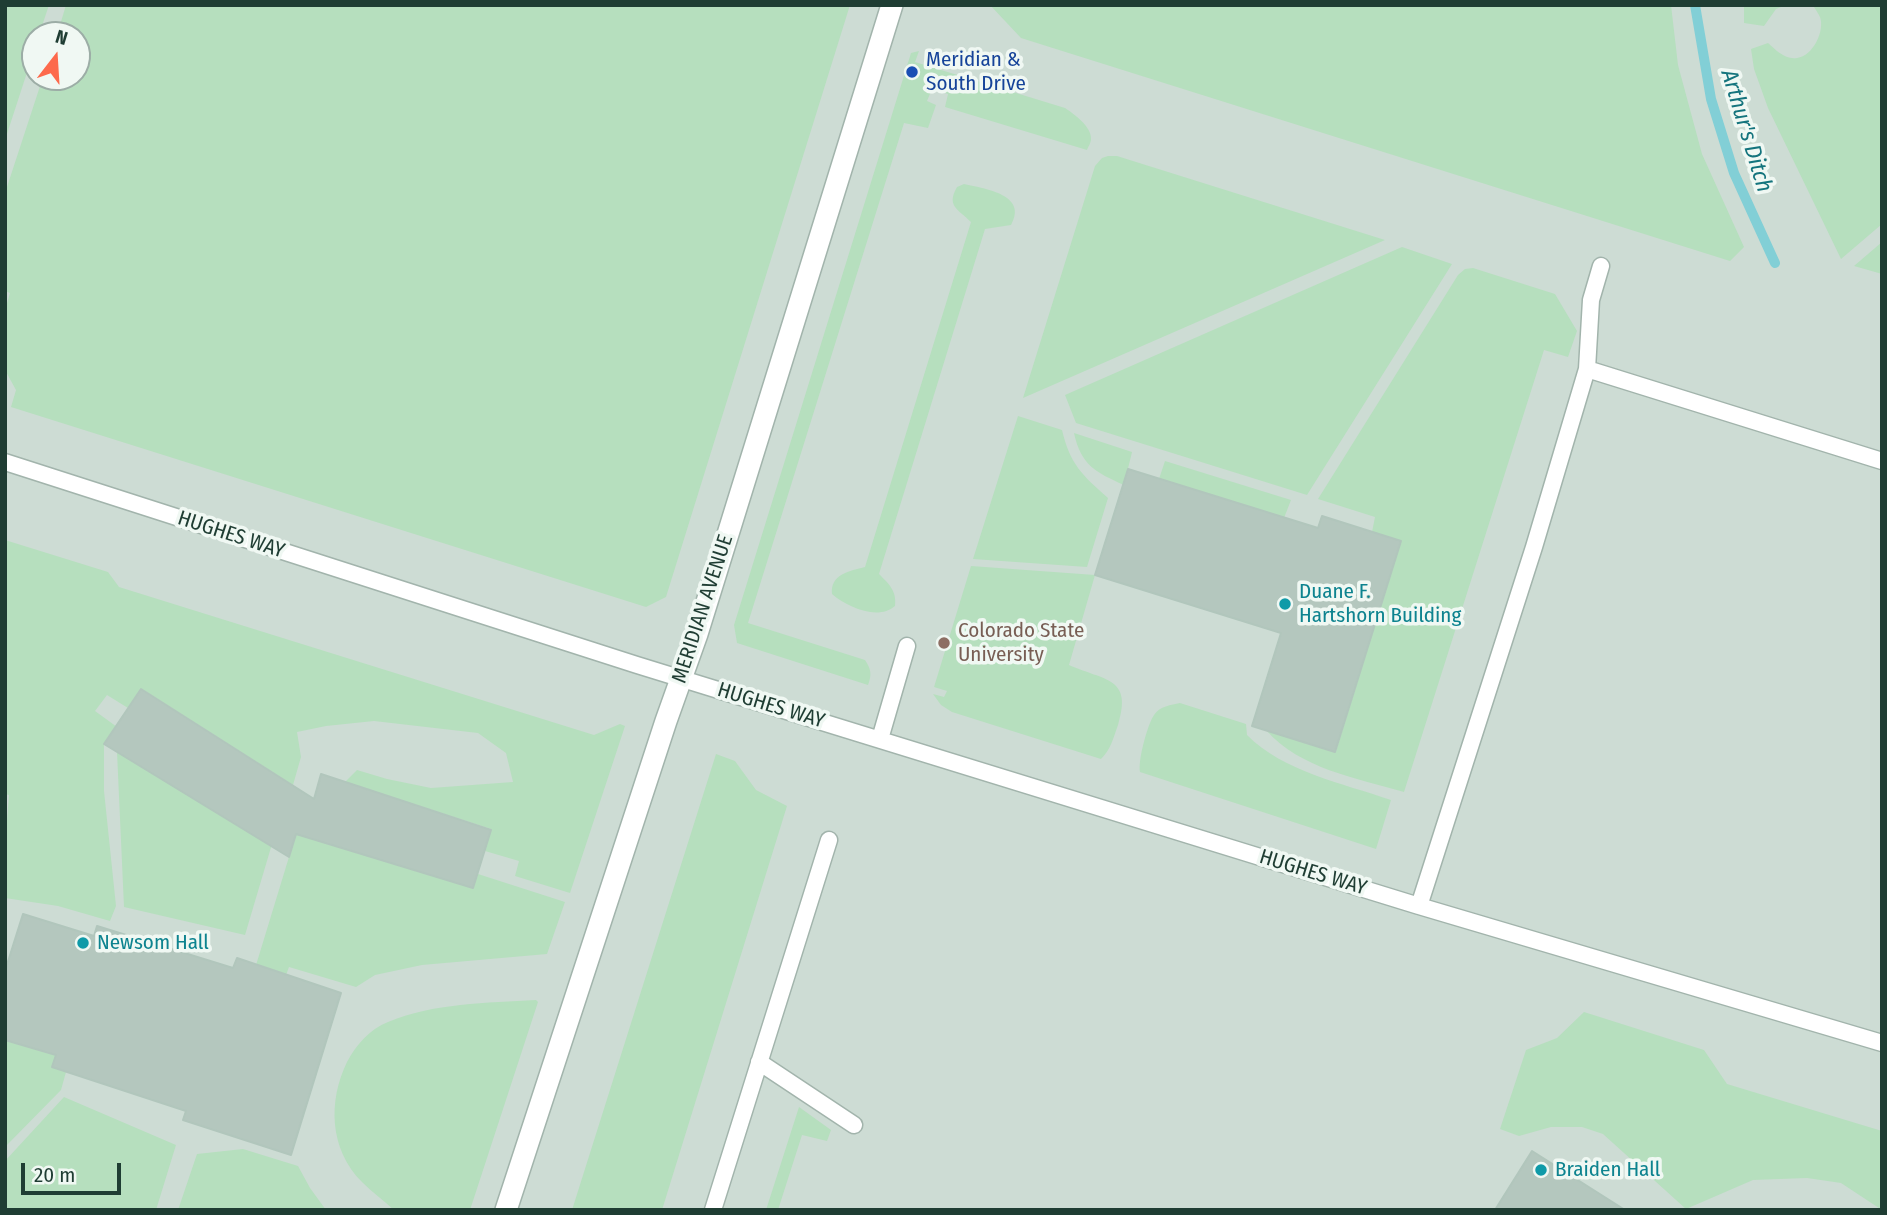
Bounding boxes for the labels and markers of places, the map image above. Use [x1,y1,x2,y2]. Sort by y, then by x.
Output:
place label: Meridian & South Drive [926,47,1026,97]
marker: Meridian & South Drive [904,64,920,80]
place label: Duane F. Hartshorn Building [1299,579,1461,629]
marker: Duane F. Hartshorn Building [1277,596,1293,612]
place label: Colorado State University [958,618,1084,668]
marker: Colorado State University [936,635,952,651]
place label: Newsom Hall [97,930,209,956]
marker: Newsom Hall [75,935,91,951]
place label: Braiden Hall [1555,1157,1660,1183]
marker: Braiden Hall [1533,1162,1549,1178]

